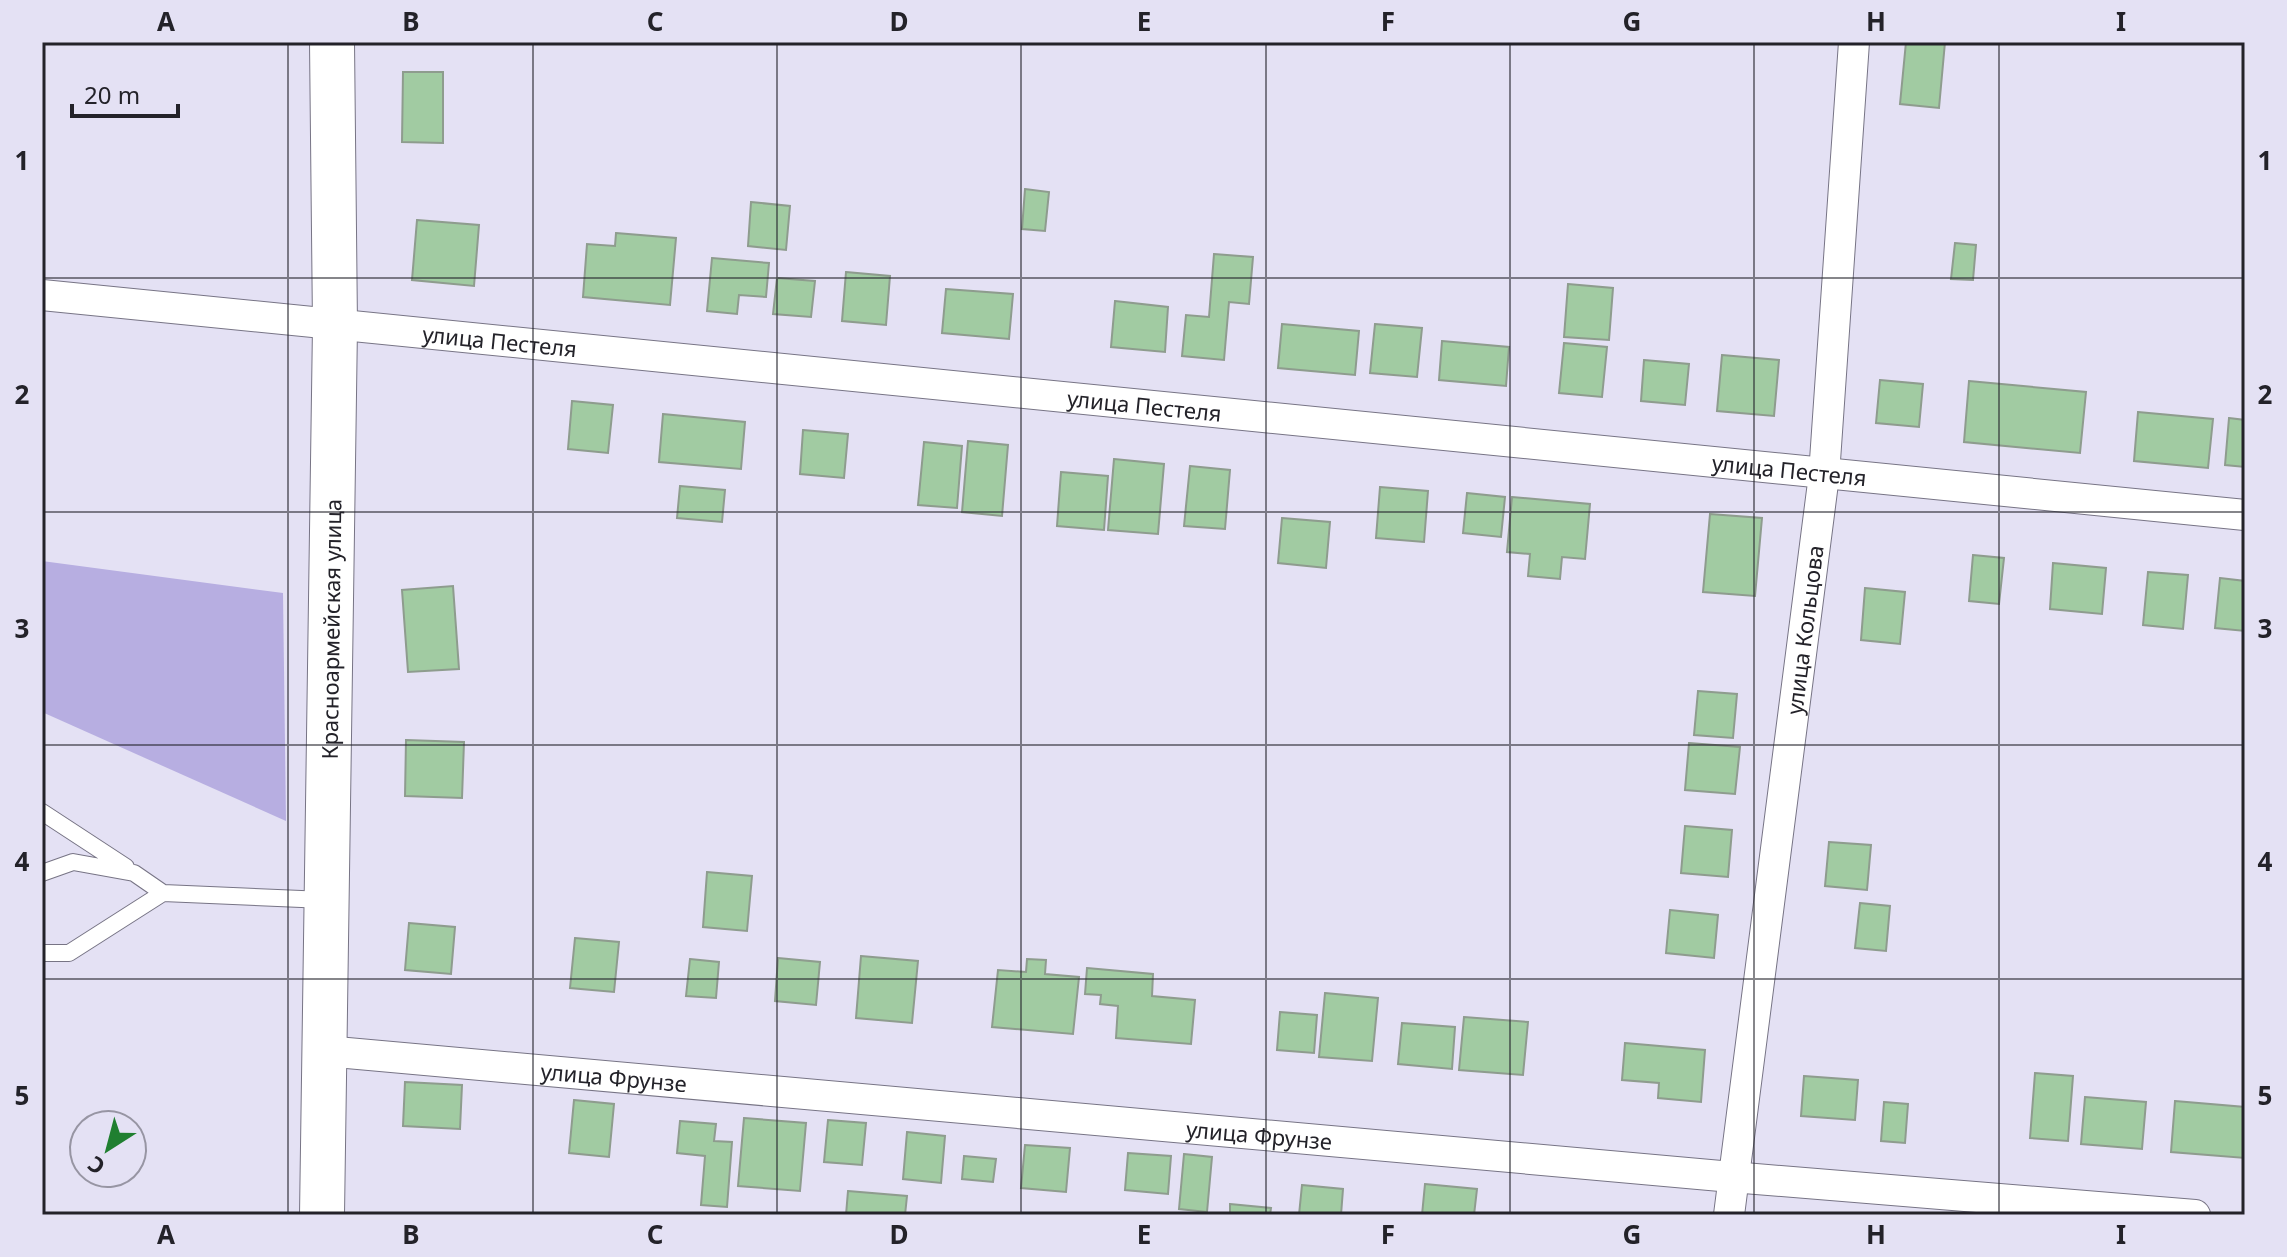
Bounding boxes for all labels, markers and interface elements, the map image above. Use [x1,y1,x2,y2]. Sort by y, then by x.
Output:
text: A [157,3,175,39]
text: B [402,3,420,39]
text: C [647,3,663,39]
text: D [889,3,909,39]
text: E [1137,3,1151,39]
text: F [1381,3,1395,39]
text: G [1623,3,1641,39]
text: H [1866,3,1886,39]
text: I [2116,3,2126,39]
scale bar [72,68,178,118]
text: 20 m [84,78,140,111]
text: 1 [15,142,29,178]
text: 1 [2258,142,2272,178]
street label: улица Пестеля [421,318,578,363]
text: 2 [15,376,30,412]
text: 2 [2258,376,2273,412]
street label: улица Пестеля [1066,382,1223,428]
street label: улица Пестеля [1711,447,1868,492]
street label: Красноармейская улица [314,499,347,759]
street label: улица Кольцова [1778,543,1830,716]
text: 3 [15,610,29,646]
text: 3 [2258,610,2272,646]
text: 4 [15,843,30,879]
text: 4 [2258,843,2273,879]
street label: улица Фрунзе [540,1055,688,1098]
text: 5 [15,1077,29,1113]
text: 5 [2258,1077,2272,1113]
north arrow [68,1109,148,1189]
street label: улица Фрунзе [1185,1113,1334,1156]
text: С [81,1150,110,1182]
text: A [157,1216,175,1252]
text: B [402,1216,420,1252]
text: C [647,1216,663,1252]
text: D [889,1216,909,1252]
text: E [1137,1216,1151,1252]
text: F [1381,1216,1395,1252]
text: G [1623,1216,1641,1252]
text: H [1866,1216,1886,1252]
text: I [2116,1216,2126,1252]

